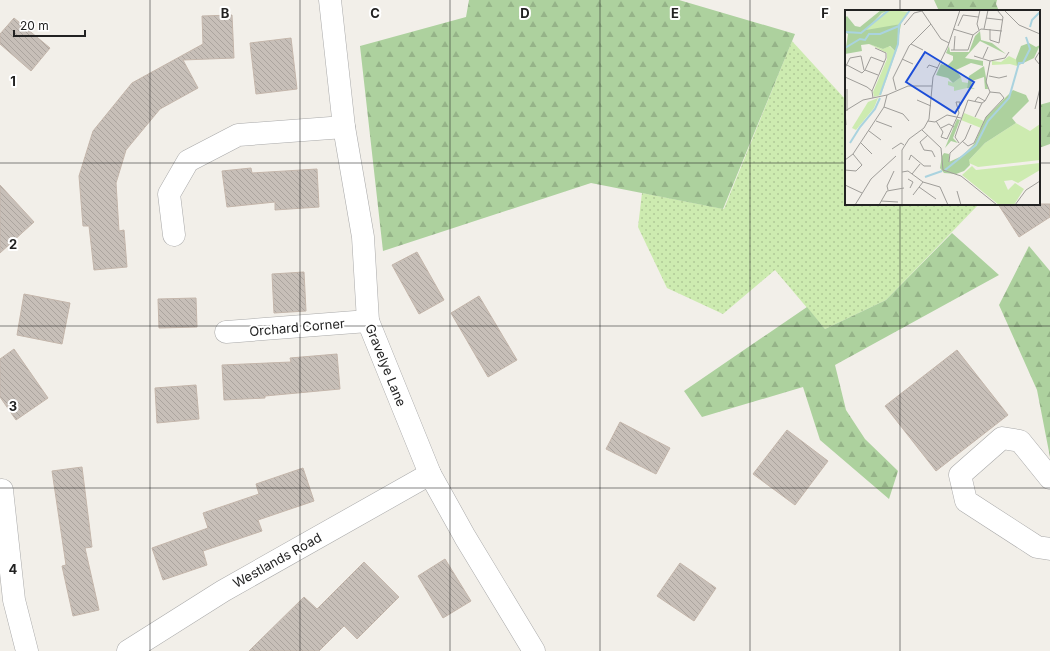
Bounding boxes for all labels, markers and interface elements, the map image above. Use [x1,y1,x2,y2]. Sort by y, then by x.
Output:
text: B [221,5,230,21]
text: C [370,5,380,21]
text: D [520,5,530,21]
text: E [671,5,679,21]
text: F [821,5,829,21]
inset map [845,10,1040,205]
scale bar [14,12,85,38]
text: 20 m [20,18,49,33]
text: 1 [10,73,16,89]
text: 2 [9,236,17,252]
street label: Orchard Corner [249,315,346,339]
street label: Gravelye Lane [362,321,410,409]
text: 3 [9,398,17,414]
street label: Westlands Road [230,529,324,591]
text: 4 [9,561,18,577]

